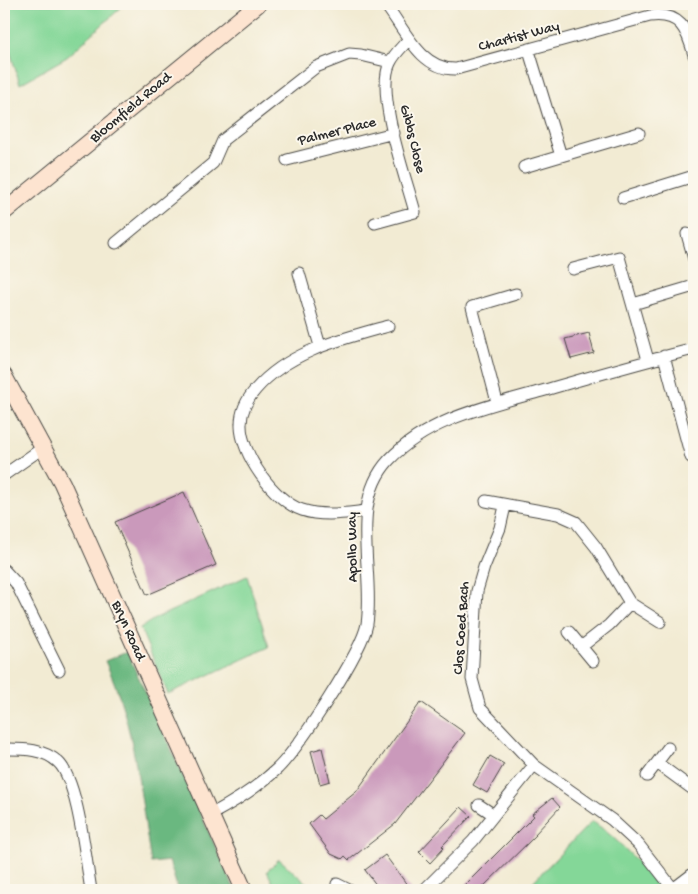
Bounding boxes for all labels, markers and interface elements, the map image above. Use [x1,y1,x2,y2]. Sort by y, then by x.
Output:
street label: Chartist Way [477,17,562,56]
street label: Bloomfield Road [86,68,176,148]
street label: Gibbs Close [395,103,429,175]
street label: Palmer Place [295,114,378,151]
street label: Apollo Way [343,511,363,582]
street label: Clos Coed Bach [450,581,474,675]
street label: Bryn Road [106,597,150,665]

